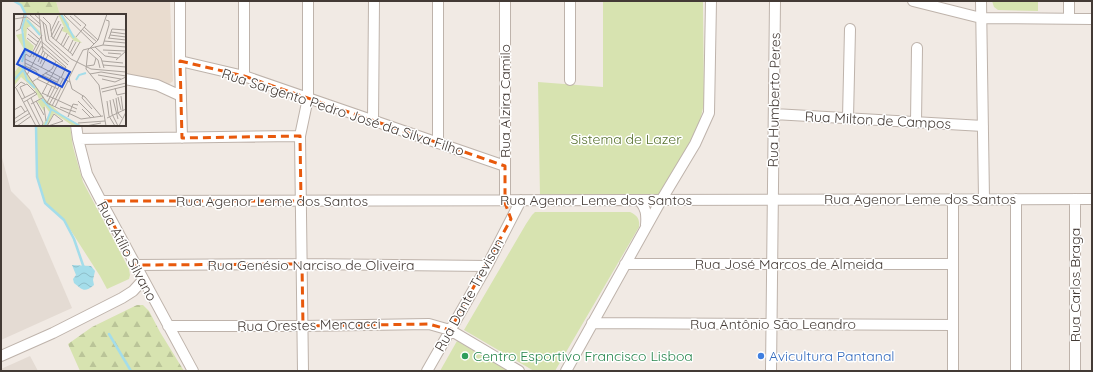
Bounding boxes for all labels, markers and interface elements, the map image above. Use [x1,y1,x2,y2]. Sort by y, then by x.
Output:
inset map [14,14,126,126]
street label: Rua Humberto Peres [764,32,784,168]
street label: Rua Alzira Camilo [496,44,514,158]
street label: Rua Sargento Pedro José da Silva Filho [219,64,467,160]
street label: Rua Milton de Campos [804,107,952,133]
park label: Sistema de Lazer [570,130,682,148]
street label: Rua Agenor Leme dos Santos [824,190,1016,208]
street label: Rua Agenor Leme dos Santos [500,191,692,209]
street label: Rua Agenor Leme dos Santos [176,192,368,210]
street label: Rua Atílio Silvano [93,198,161,304]
street label: Rua Carlos Braga [1066,228,1084,342]
street label: Rua Dante Trevisan [430,235,508,355]
street label: Rua José Marcos de Almeida [695,255,883,273]
street label: Rua Genésio Narciso de Oliveira [208,256,414,274]
street label: Rua Orestes Mencacci [237,315,381,335]
street label: Rua Antônio São Leandro [690,315,856,333]
place label: Centro Esportivo Francisco Lisboa [473,347,693,365]
place label: Avicultura Pantanal [769,347,895,365]
marker: Centro Esportivo Francisco Lisboa [460,351,470,361]
marker: Avicultura Pantanal [756,351,766,361]

